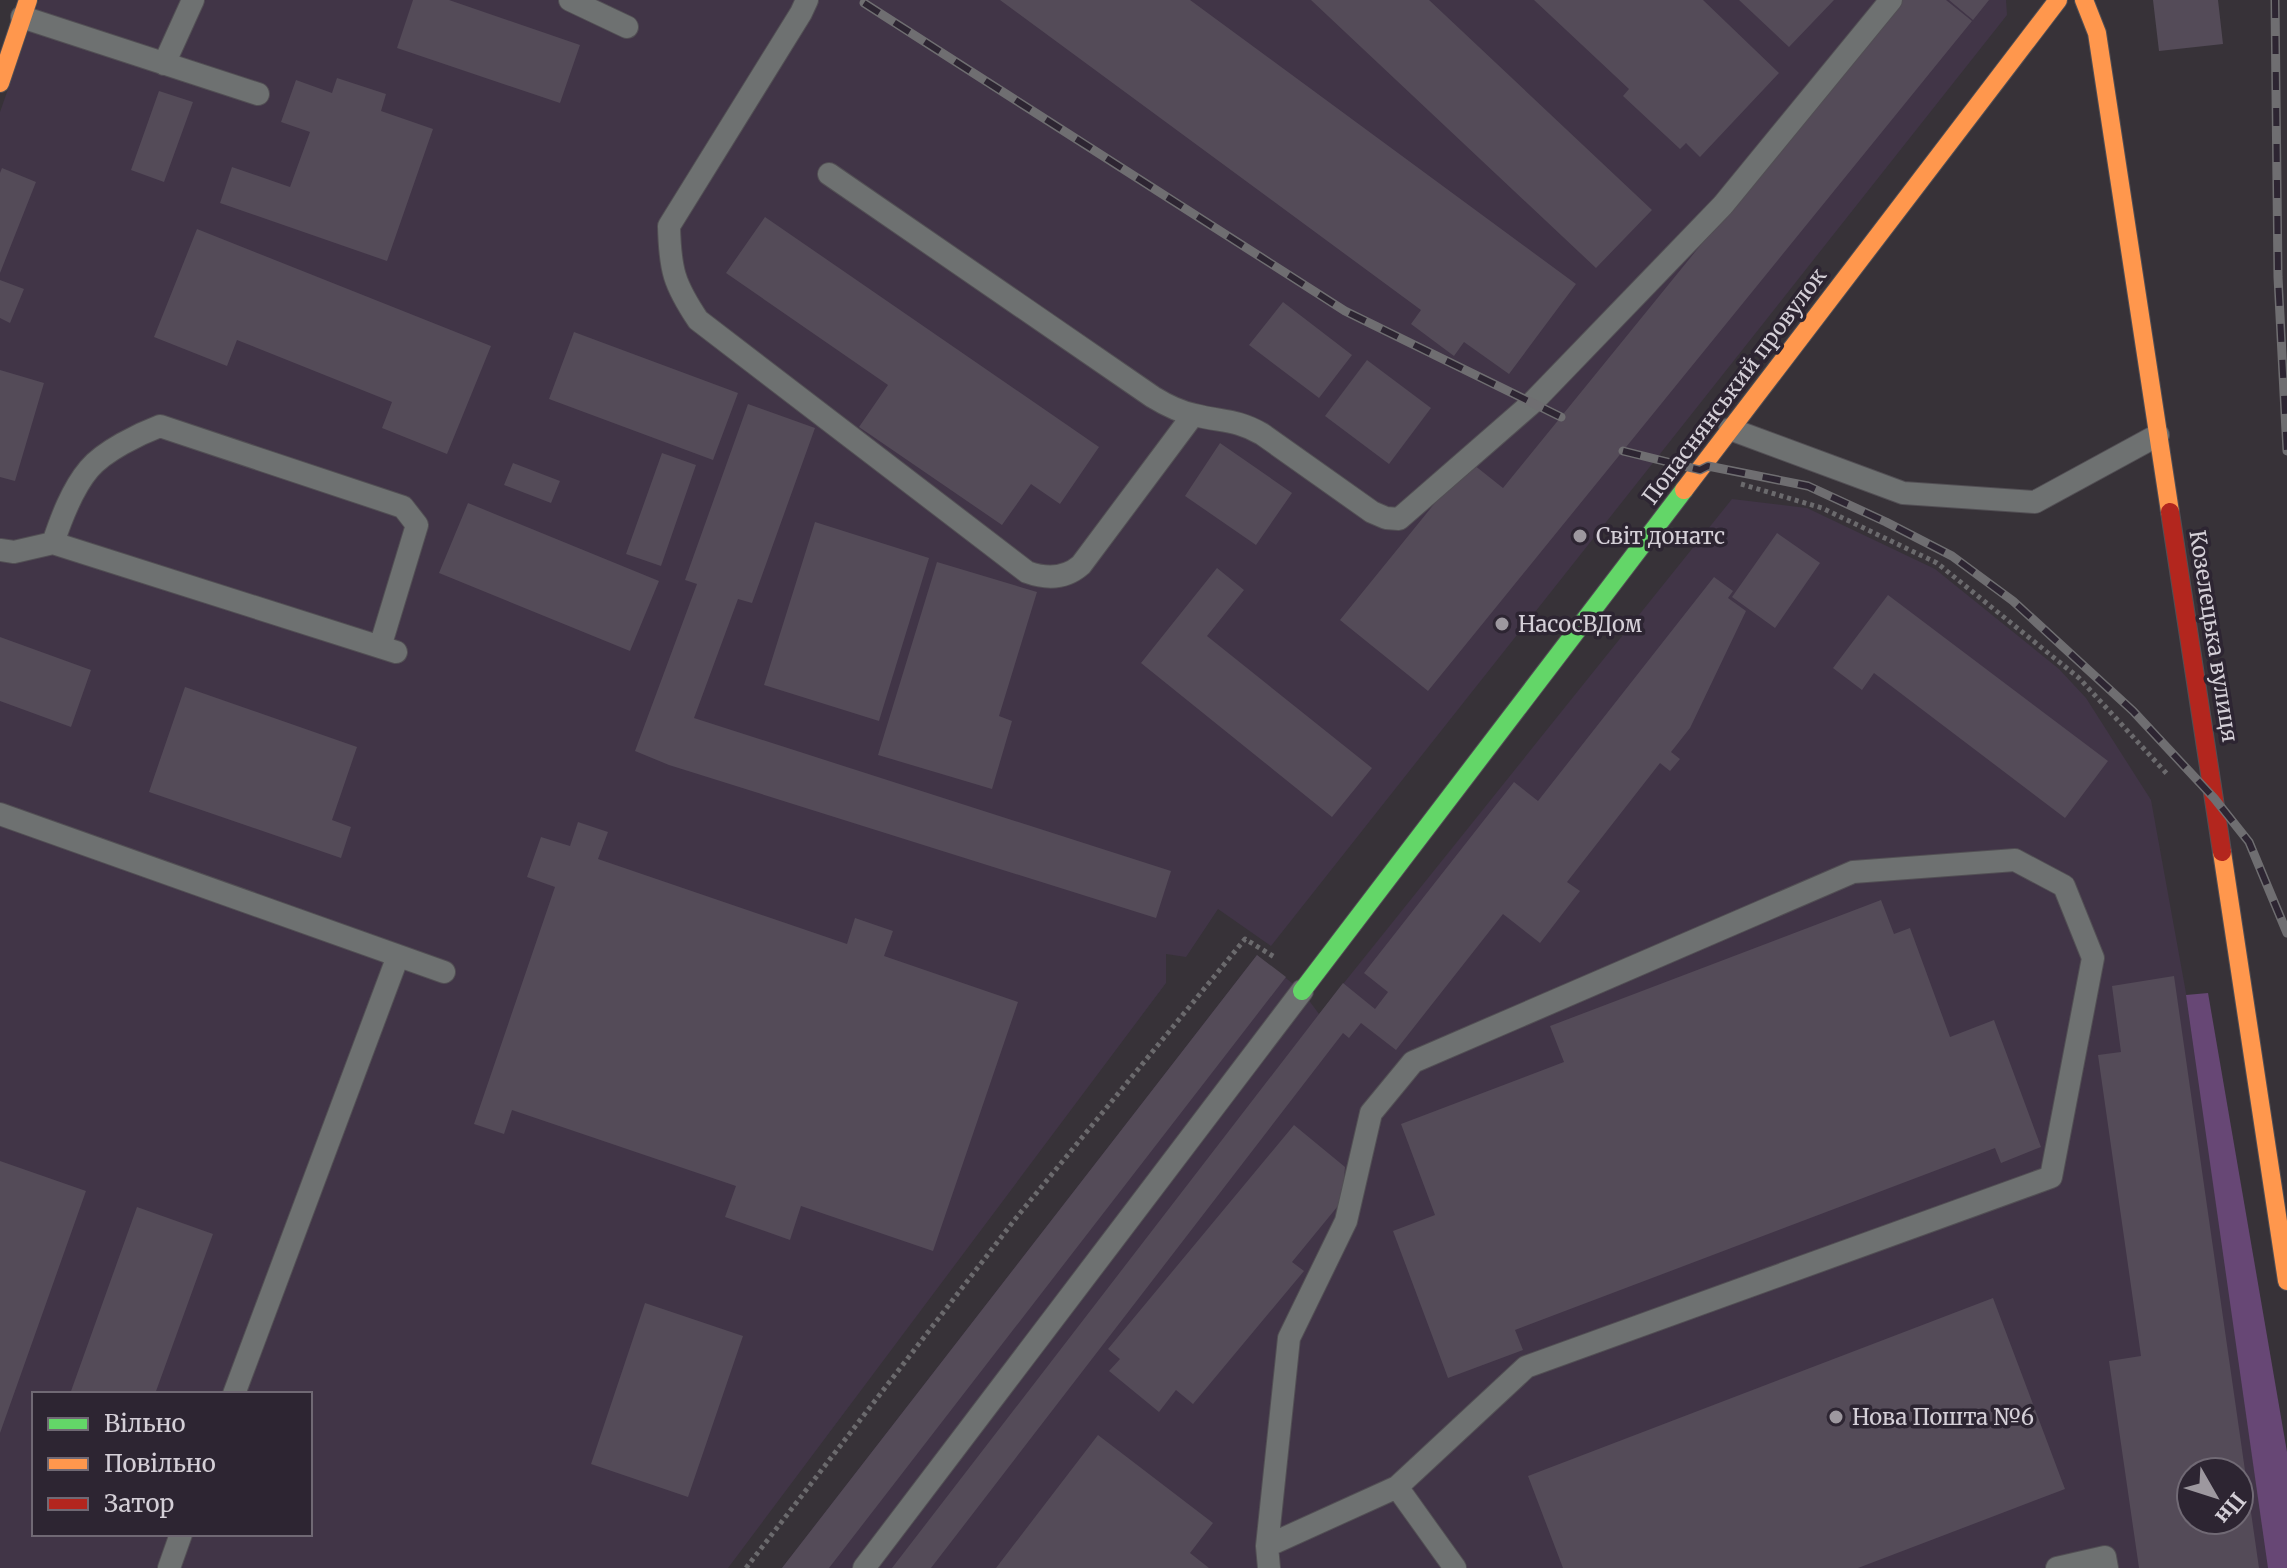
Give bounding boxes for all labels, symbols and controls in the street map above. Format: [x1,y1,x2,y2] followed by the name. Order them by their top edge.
[1636,262,1832,510] street label: Попаснянський провулок
[1596,522,1725,550] place label: Світ донатс
[1571,527,1589,545] marker: Світ донатс
[2183,528,2245,744] street label: Козелецька вулиця
[1518,610,1643,638] place label: НасосВДом
[1493,615,1511,633] marker: НасосВДом
[32,1392,312,1536] legend
[1852,1403,2034,1431] place label: Нова Пошта №6
[104,1408,186,1439] text: Вільно
[1827,1408,1845,1426] marker: Нова Пошта №6
[104,1448,216,1479] text: Повільно
[2175,1456,2255,1536] north arrow
[2209,1487,2252,1530] text: Пн
[104,1488,174,1519] text: Затор

